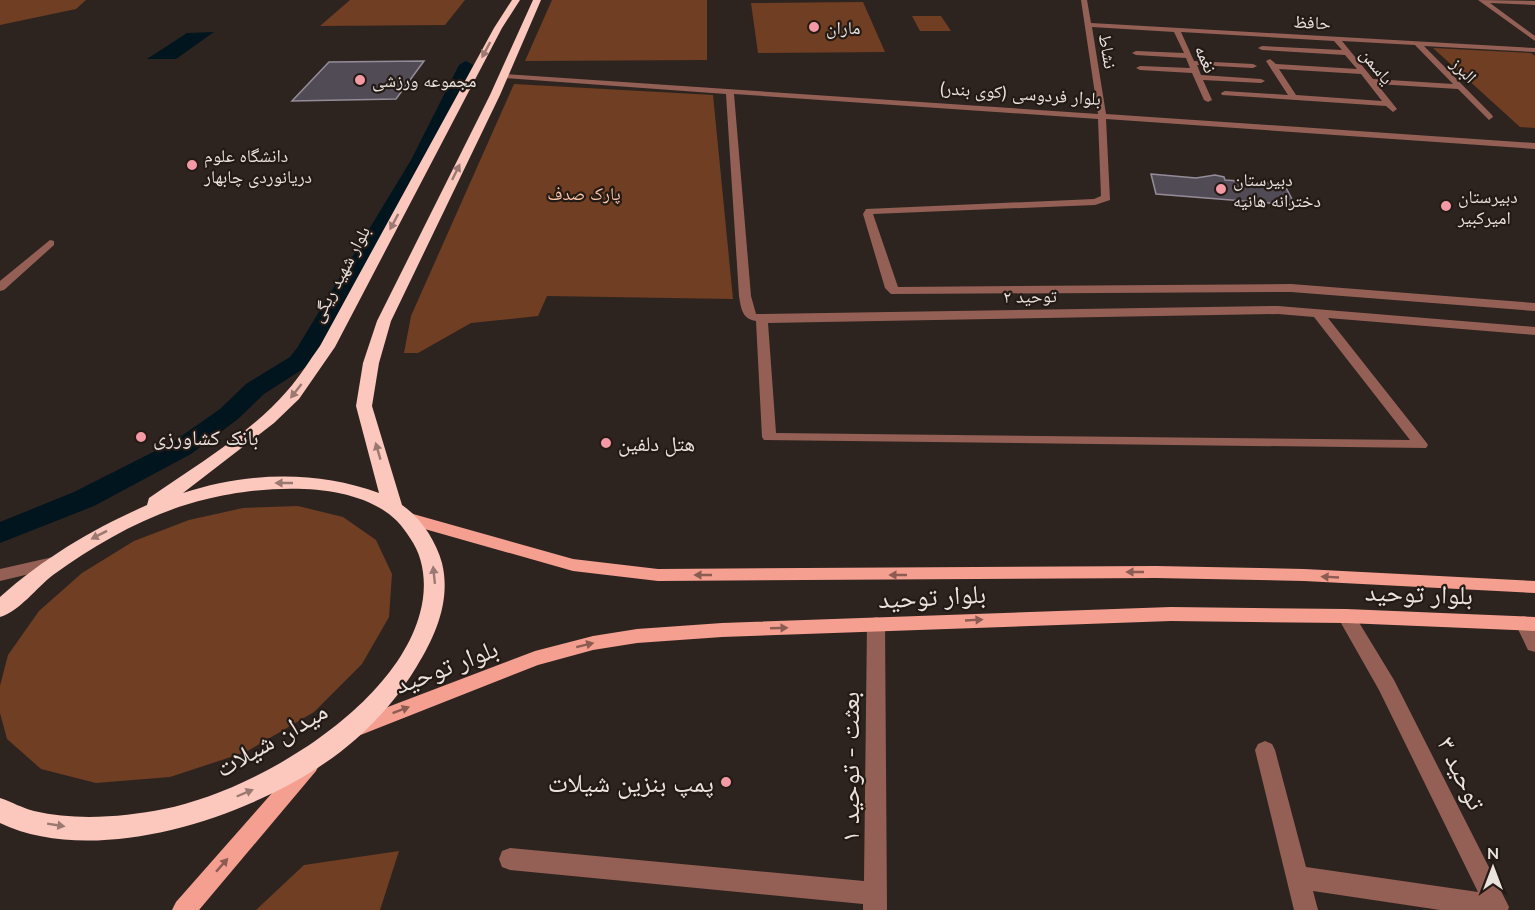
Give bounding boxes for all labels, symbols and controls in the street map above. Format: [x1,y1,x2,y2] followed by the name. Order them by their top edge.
[1293,10,1331,34] street label: حافظ
[826,16,861,39] place label: ماران
[807,20,821,34] marker: ماران
[1094,32,1122,70] street label: نشاط
[481,42,491,59] one-way arrow
[1190,42,1222,76] street label: نغمه
[1355,43,1399,89] street label: یاسمن
[1445,51,1482,88] street label: البرز
[372,69,477,92] place label: مجموعه ورزشی
[353,73,367,87] marker: مجموعه ورزشی
[938,76,1102,110] street label: بلوار فردوسی (کوی بندر)
[203,144,312,188] place label: دانشگاه علوم دریانوردی چابهار
[185,158,199,172] marker: دانشگاه علوم دریانوردی چابهار
[451,163,460,180] one-way arrow
[1233,168,1321,212] place label: دبیرستان دخترانه هانیه
[547,182,621,205] park label: پارک صدف
[1214,182,1228,196] marker: دبیرستان دخترانه هانیه
[1457,185,1518,229] place label: دبیرستان امیرکبیر
[1439,199,1453,213] marker: دبیرستان امیرکبیر
[389,214,399,231] one-way arrow
[305,222,375,326] street label: بلوار شهید ریگی
[1003,284,1057,308] street label: توحید ۲
[290,382,302,398] one-way arrow
[153,424,259,450] place label: بانک کشاورزی
[134,430,148,444] marker: بانک کشاورزی
[618,430,695,457] place label: هتل دلفین
[599,436,613,450] marker: هتل دلفین
[372,442,382,460] one-way arrow
[275,478,294,488] one-way arrow
[90,530,107,540] one-way arrow
[429,566,439,585] one-way arrow
[1125,567,1144,577] one-way arrow
[693,570,712,580] one-way arrow
[888,570,907,580] one-way arrow
[1320,572,1339,581] one-way arrow
[1364,575,1474,611] street label: بلوار توحید
[877,577,987,615] street label: بلوار توحید
[964,615,983,624] one-way arrow
[769,623,788,632] one-way arrow
[390,631,502,701] street label: بلوار توحید
[576,640,594,650] one-way arrow
[833,692,866,843] street label: بعثت - توحید ۱
[209,694,333,784] street label: میدان شیلات
[393,705,411,715] one-way arrow
[1430,731,1494,816] street label: توحید ۳
[548,766,714,799] place label: پمپ بنزین شیلات
[719,775,733,789] marker: پمپ بنزین شیلات
[236,788,254,797] one-way arrow
[46,821,65,830] one-way arrow
[1463,838,1523,898] north arrow
[1487,843,1499,863] text: N
[215,858,228,873] one-way arrow

